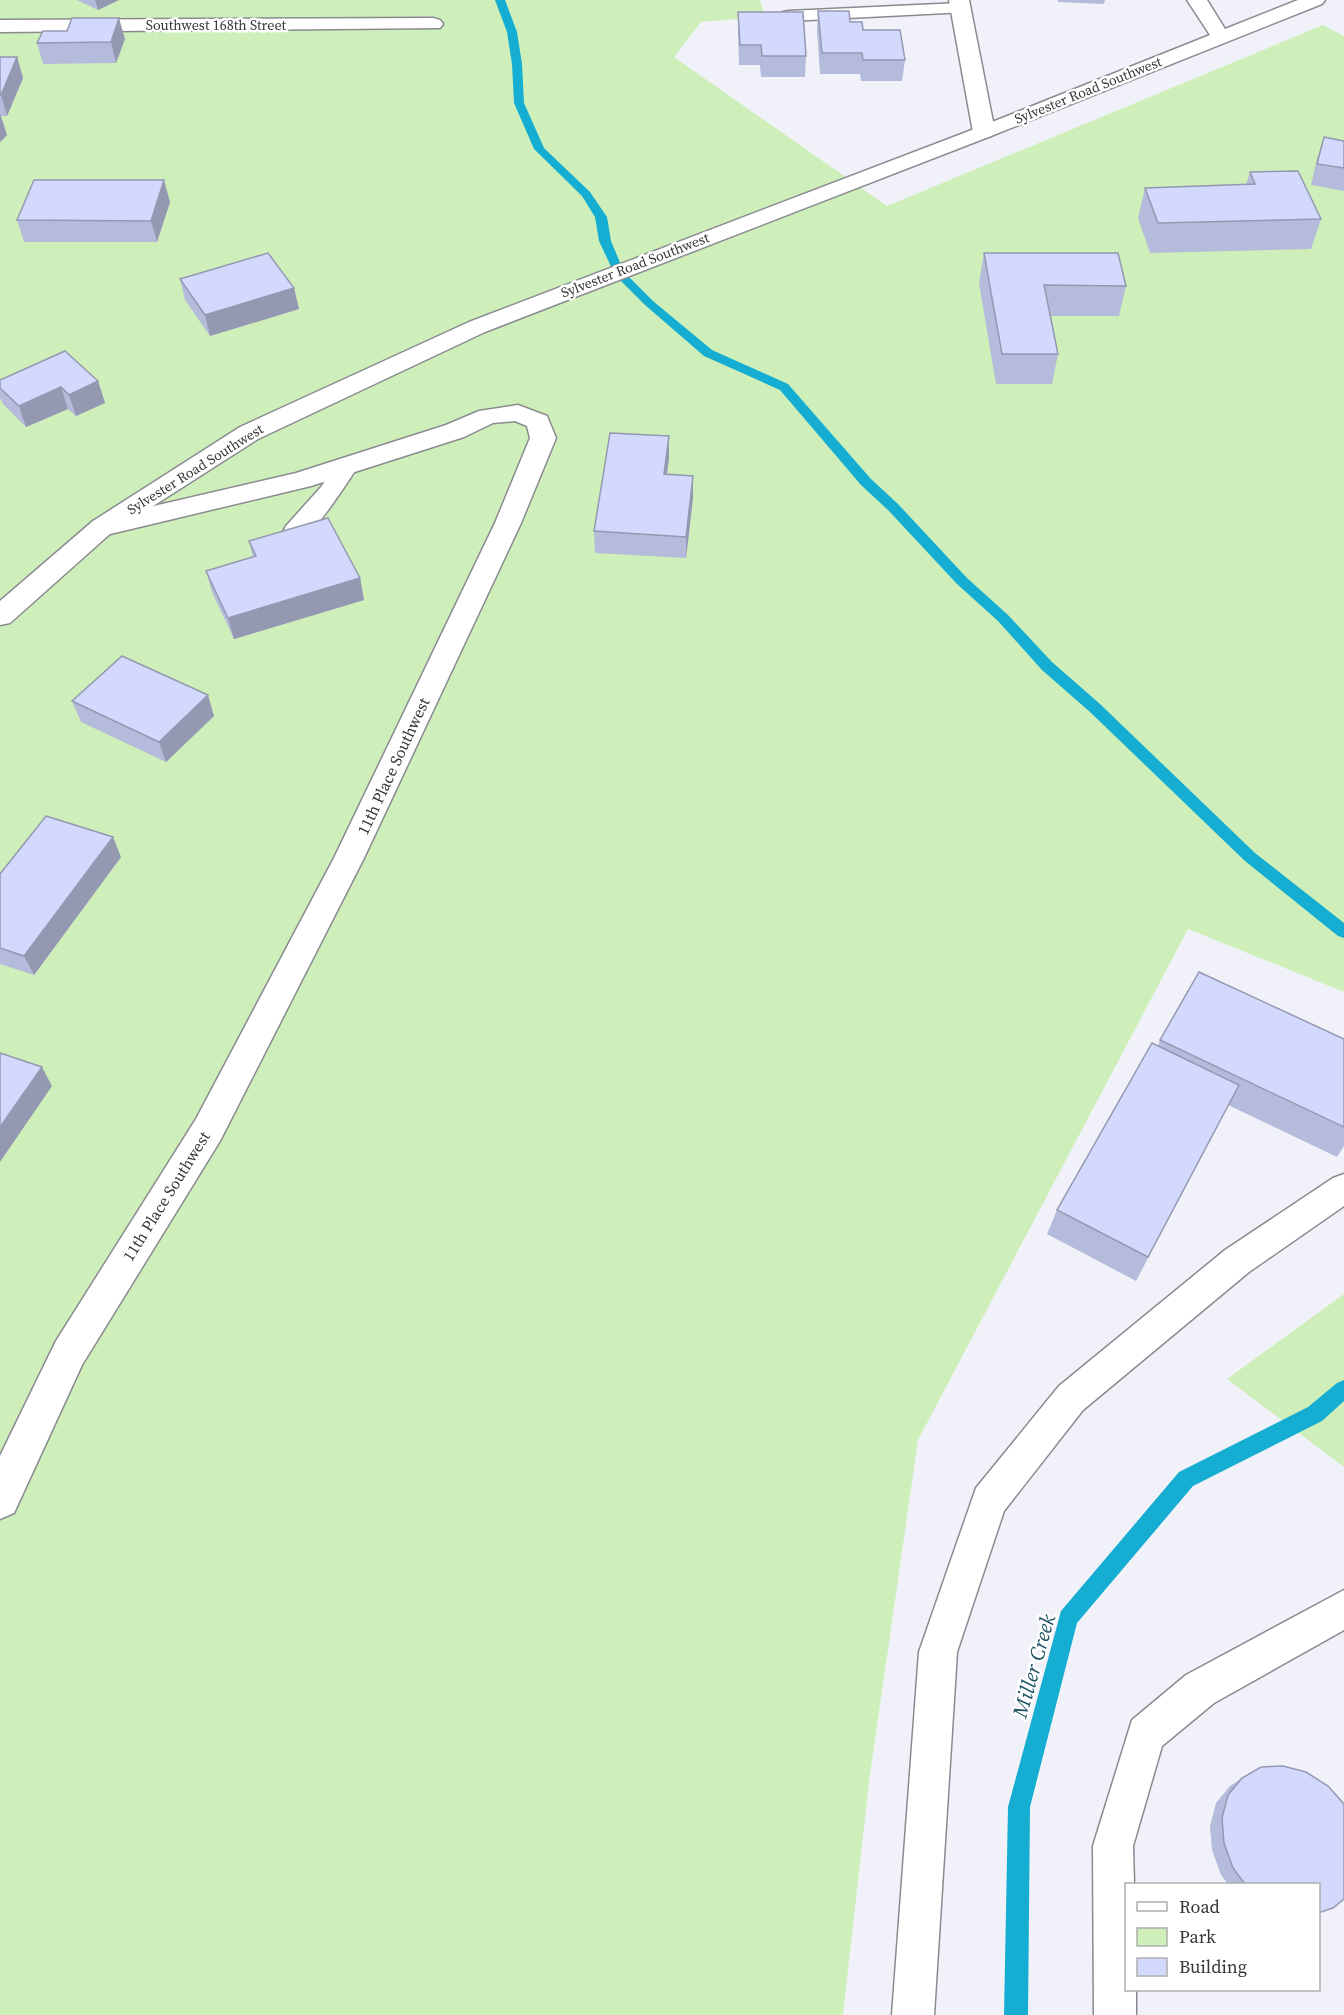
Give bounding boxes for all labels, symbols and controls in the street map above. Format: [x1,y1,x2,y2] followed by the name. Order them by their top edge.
[146,15,287,35] street label: Southwest 168th Street
[1011,51,1165,129] street label: Sylvester Road Southwest
[558,227,712,303] street label: Sylvester Road Southwest
[123,419,267,519] street label: Sylvester Road Southwest
[352,693,435,838] street label: 11th Place Southwest
[117,1126,215,1265] street label: 11th Place Southwest
[1005,1611,1062,1722] water label: Miller Creek
[1125,1883,1320,1991] legend
[1179,1894,1220,1919] text: Road
[1179,1924,1216,1949] text: Park
[1179,1954,1247,1979] text: Building

